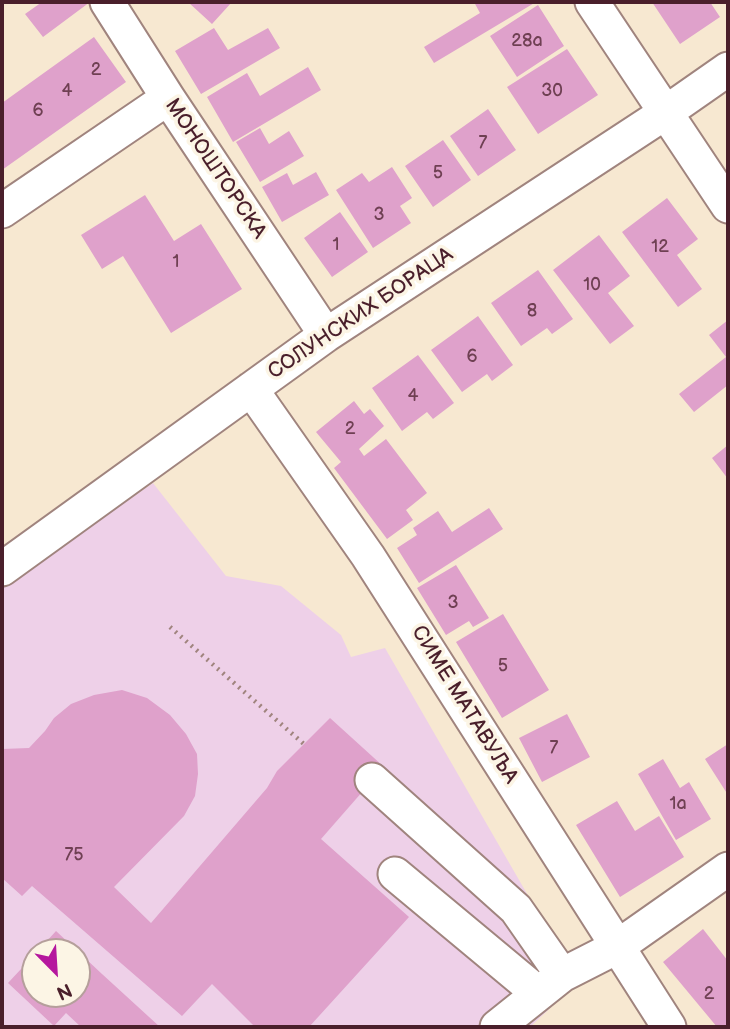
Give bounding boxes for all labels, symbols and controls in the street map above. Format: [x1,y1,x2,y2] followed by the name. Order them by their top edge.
[511,30,543,52] house number: 28a
[91,59,101,81] house number: 2
[62,80,72,102] house number: 4
[541,80,563,102] house number: 30
[159,94,271,244] street label: МОНОШТОРСКА
[33,100,43,122] house number: 6
[479,132,487,154] house number: 7
[433,162,443,184] house number: 5
[373,204,385,226] house number: 3
[333,234,339,256] house number: 1
[651,236,669,258] house number: 12
[264,243,458,385] street label: СОЛУНСКИХ БОРАЦА
[173,251,179,273] house number: 1
[583,274,601,296] house number: 10
[527,300,537,322] house number: 8
[467,346,477,368] house number: 6
[408,385,418,407] house number: 4
[345,418,355,440] house number: 2
[447,592,459,614] house number: 3
[405,621,523,789] street label: СИМЕ МАТАВУЉА
[498,655,508,677] house number: 5
[550,737,558,759] house number: 7
[669,793,687,815] house number: 1a
[64,844,84,866] house number: 75
[21,938,91,1008] north arrow
[53,977,75,1004] text: N
[704,983,714,1005] house number: 2

